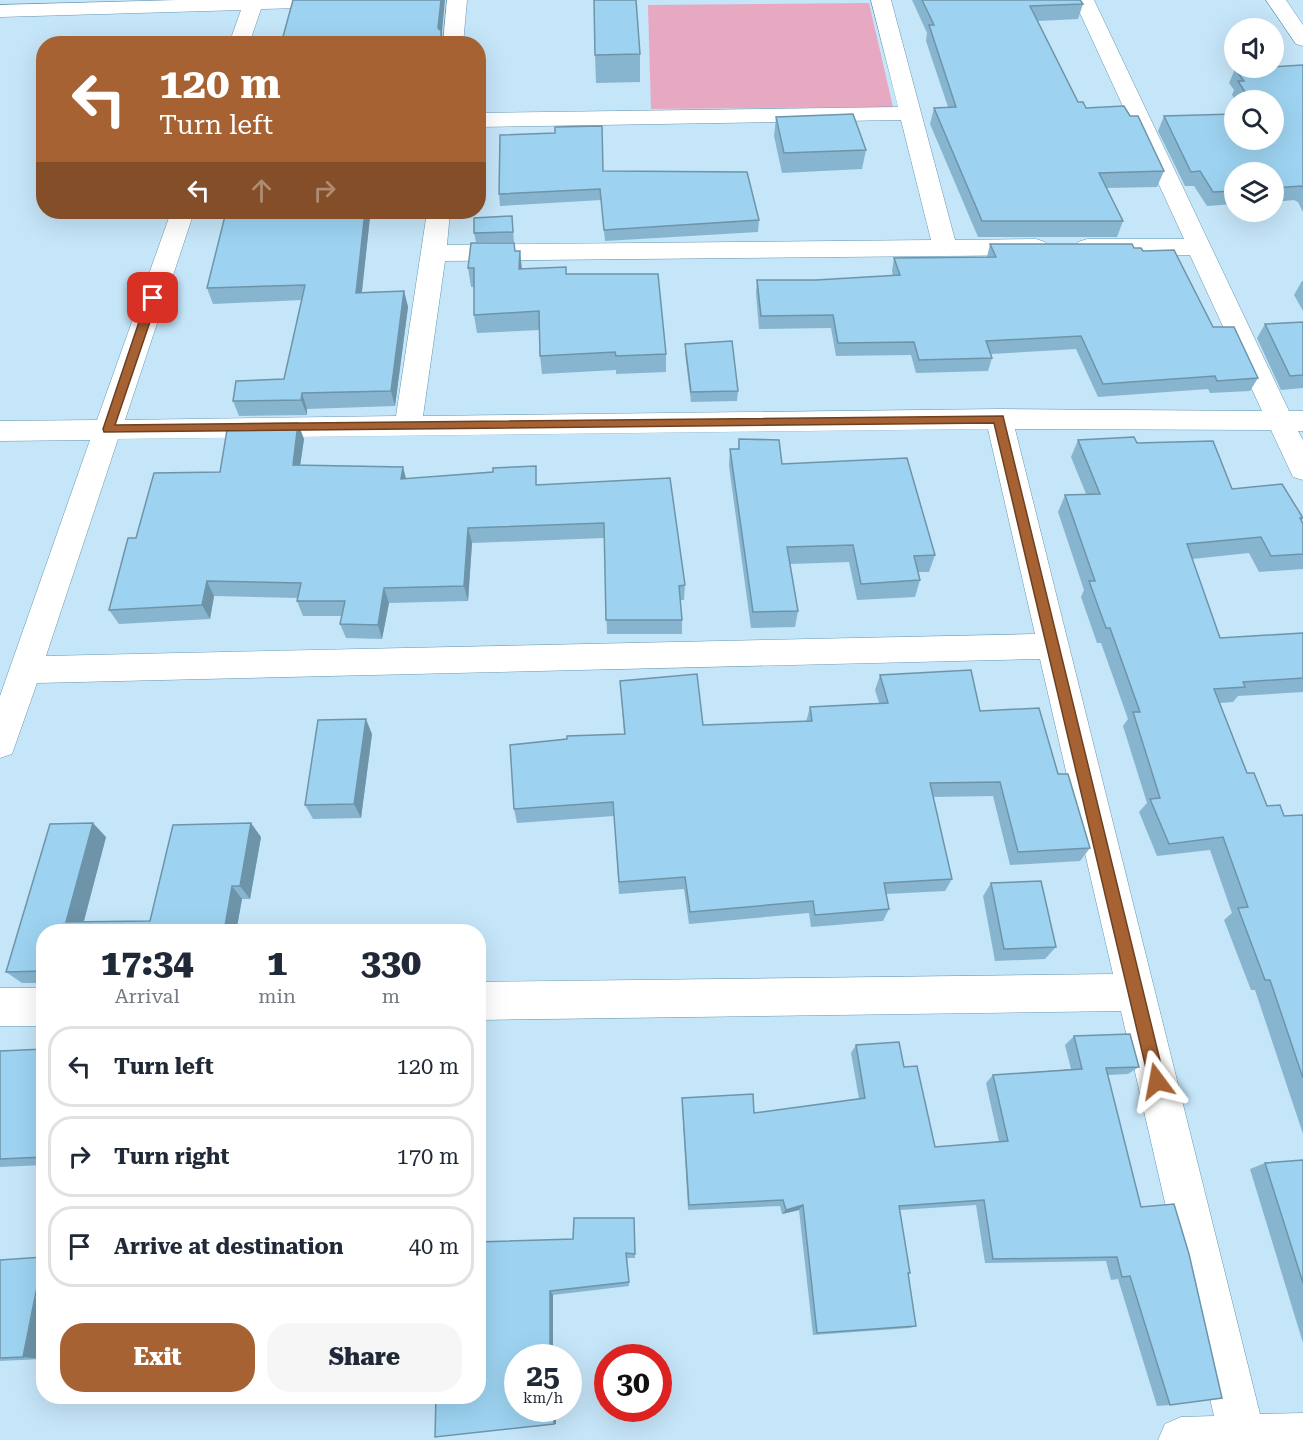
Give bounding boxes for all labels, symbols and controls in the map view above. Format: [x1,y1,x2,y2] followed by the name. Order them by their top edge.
[1224,18,1284,222] map controls
[1224,18,1284,78] button: sound
[159,59,281,108] text: 120 m
[60,60,138,138] icon: left
[1224,90,1284,150] button: search
[159,109,273,141] text: Turn left
[1224,162,1284,222] button: layers
[182,174,215,207] icon: left
[245,174,278,207] icon: ahead
[308,174,341,207] icon: right
[127,272,178,323] pin
[136,281,169,314] icon: arrive
[101,942,193,984] text: 17:34
[267,942,287,984] text: 1
[361,942,421,984] text: 330
[115,984,180,1008] text: Arrival
[258,984,296,1008] text: min
[382,984,400,1008] text: m
[1125,1049,1189,1113] position arrow
[63,1050,96,1083] icon: left
[114,1054,214,1079] text: Turn left
[396,1054,459,1079] text: 120 m
[63,1140,96,1173] icon: right
[114,1144,229,1169] text: Turn right
[396,1144,459,1169] text: 170 m
[63,1230,96,1263] icon: arrive
[114,1234,343,1259] text: Arrive at destination
[409,1234,459,1259] text: 40 m
[60,1323,255,1392] button: Exit
[267,1323,462,1392] button: Share
[594,1344,672,1422] speed limit sign: 30
[526,1358,560,1393] text: 25
[523,1389,563,1407] text: km/h

